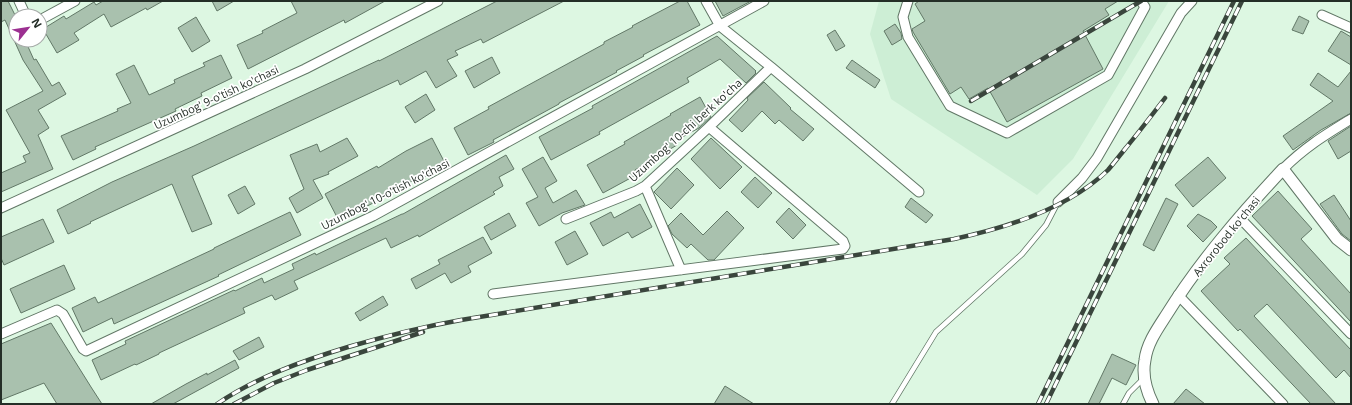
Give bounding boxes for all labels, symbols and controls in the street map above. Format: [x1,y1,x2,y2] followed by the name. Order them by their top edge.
[8,8,48,48] north arrow
[28,15,46,30] text: N
[151,61,281,133] street label: Uzumbog' 9-o'tish ko'chasi
[625,75,745,185] street label: Uzumbog' 10-chi berk ko'cha
[318,155,452,233] street label: Uzumbog' 10-o'tish ko'chasi
[1189,193,1263,279] street label: Axrorobod ko'chasi

